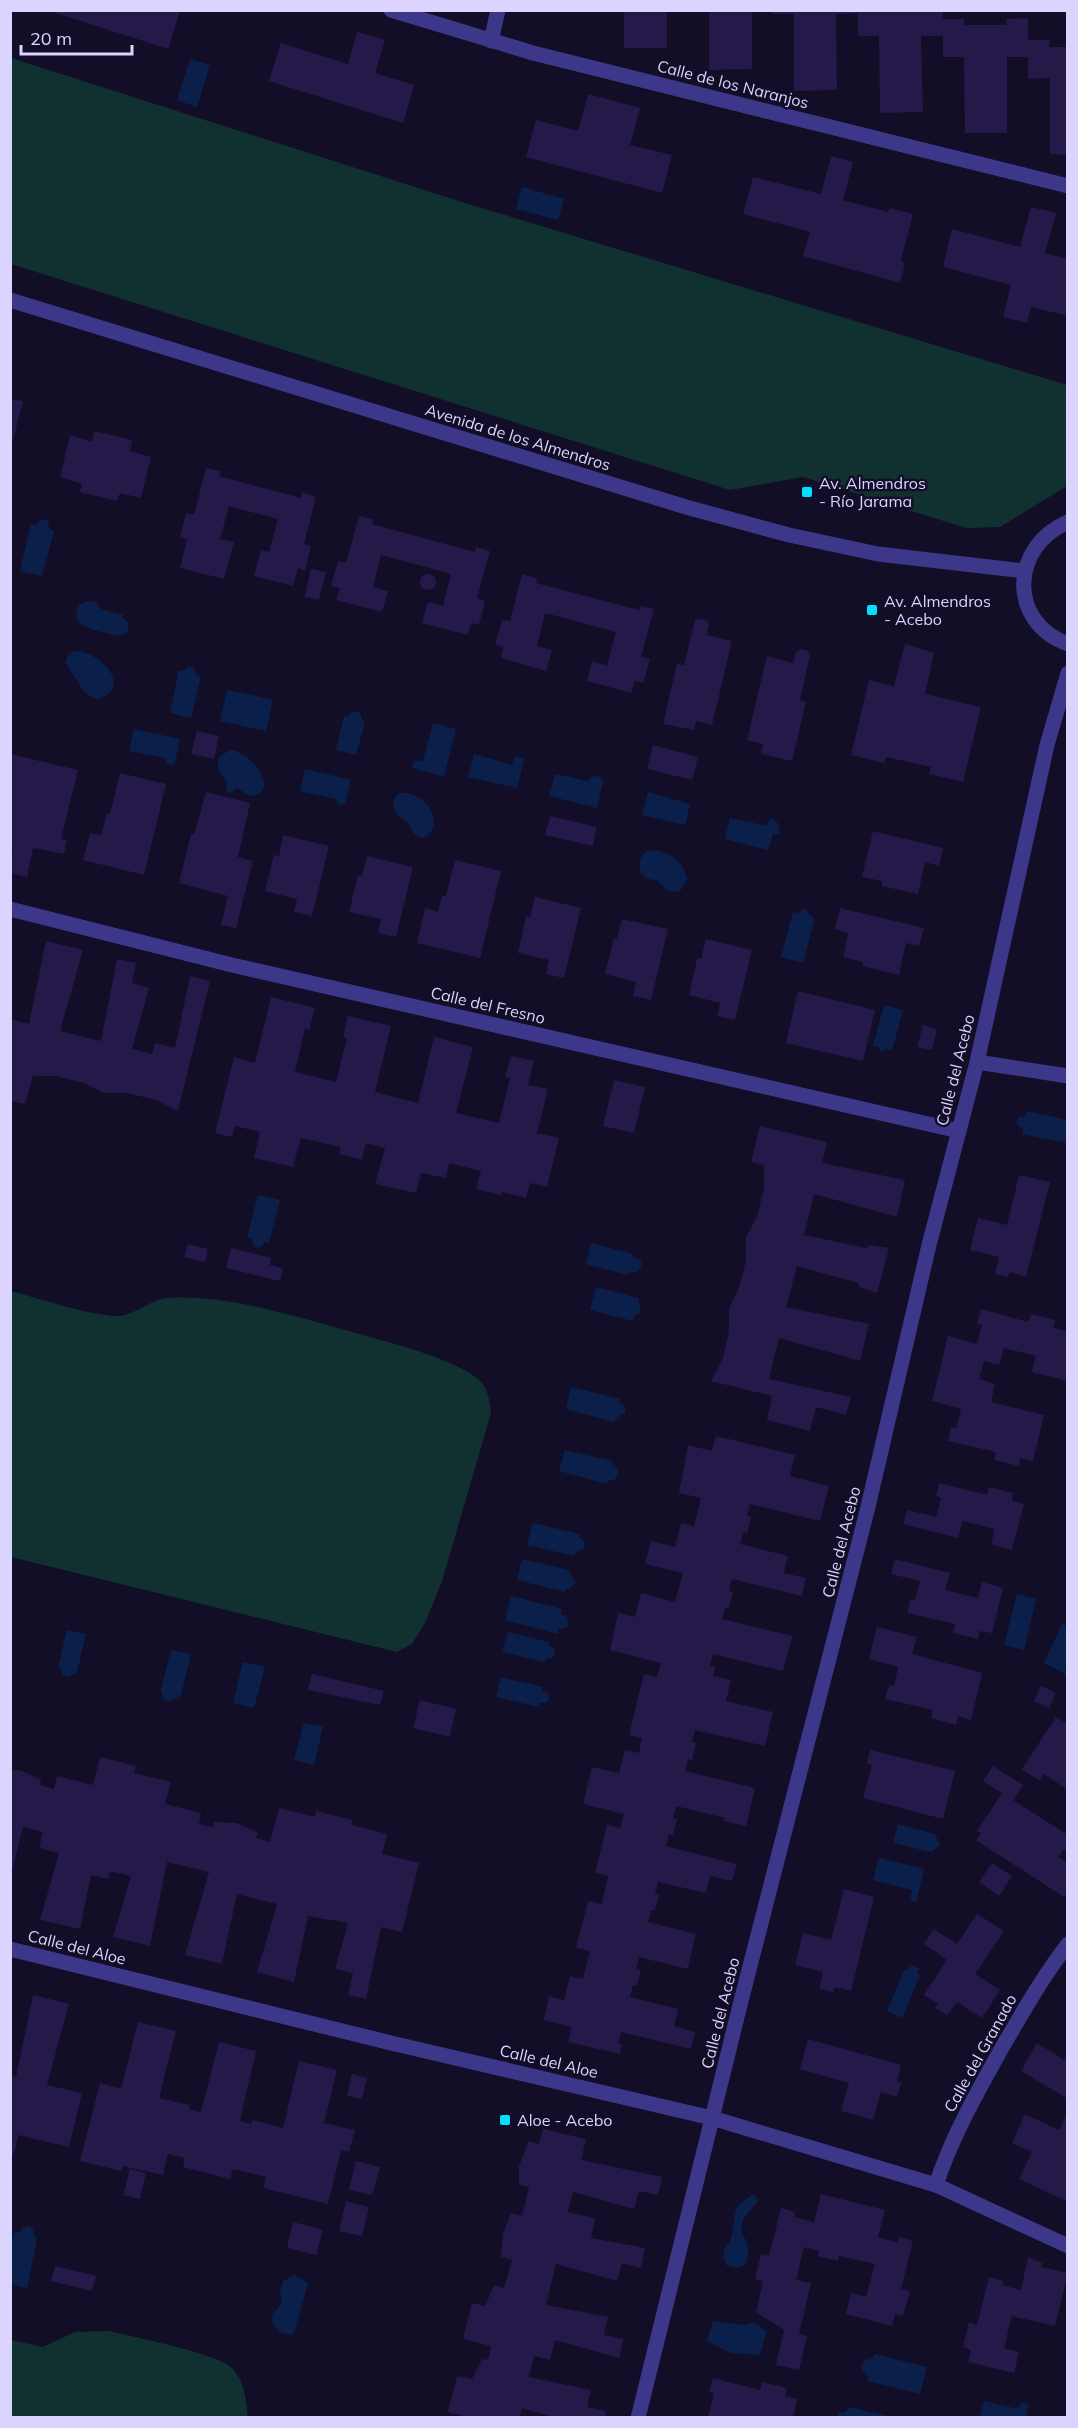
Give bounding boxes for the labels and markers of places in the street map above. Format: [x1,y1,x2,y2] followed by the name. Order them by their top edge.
[819,473,926,511] place label: Av. Almendros - Río Jarama
[800,485,814,499] marker: Av. Almendros - Río Jarama
[884,591,991,629] place label: Av. Almendros - Acebo
[865,603,879,617] marker: Av. Almendros - Acebo
[517,2110,613,2130] place label: Aloe - Acebo
[498,2113,512,2127] marker: Aloe - Acebo

